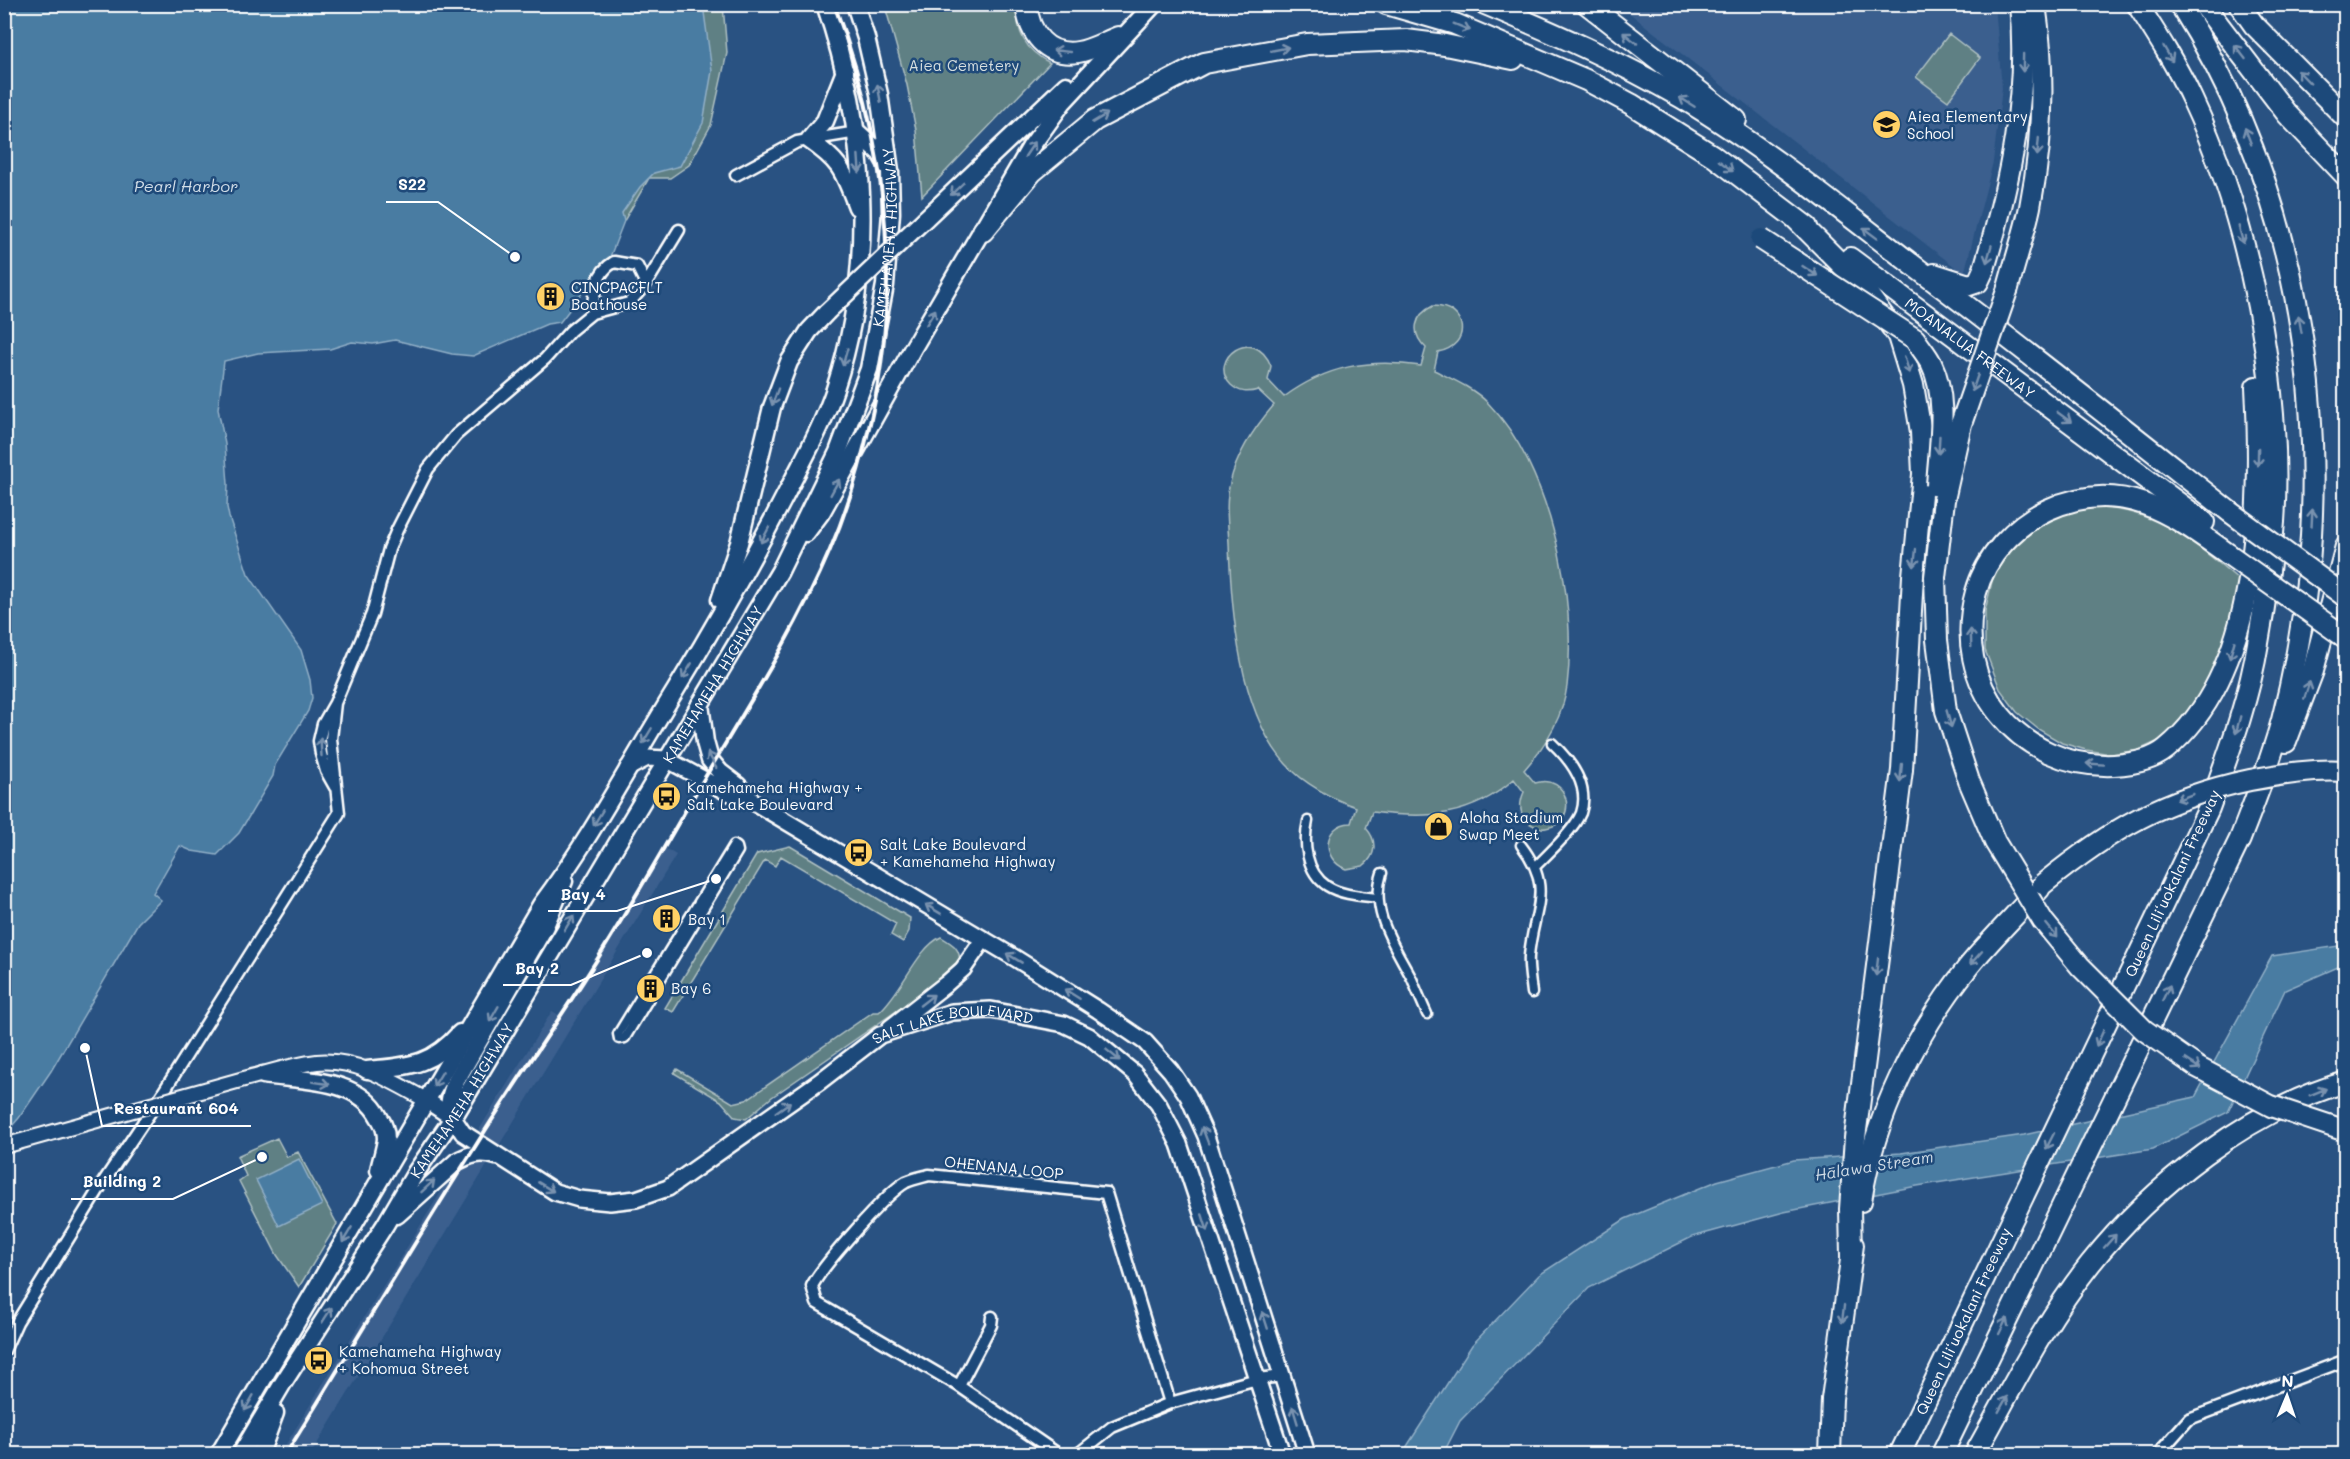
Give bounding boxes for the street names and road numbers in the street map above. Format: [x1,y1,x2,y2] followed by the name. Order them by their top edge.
[867,146,901,328] street label: KAMEHAMEHA HIGHWAY
[1901,293,2039,403] street label: MOANALUA FREEWAY
[658,602,767,766] street label: KAMEHAMEHA HIGHWAY
[2120,786,2224,980] street label: Queen Liliʻuokalani Freeway
[867,1000,1035,1048] street label: SALT LAKE BOULEVARD
[405,1019,518,1181] street label: KAMEHAMEHA HIGHWAY
[943,1151,1065,1183] street label: OHENANA LOOP
[1911,1224,2015,1418] street label: Queen Liliʻuokalani Freeway

